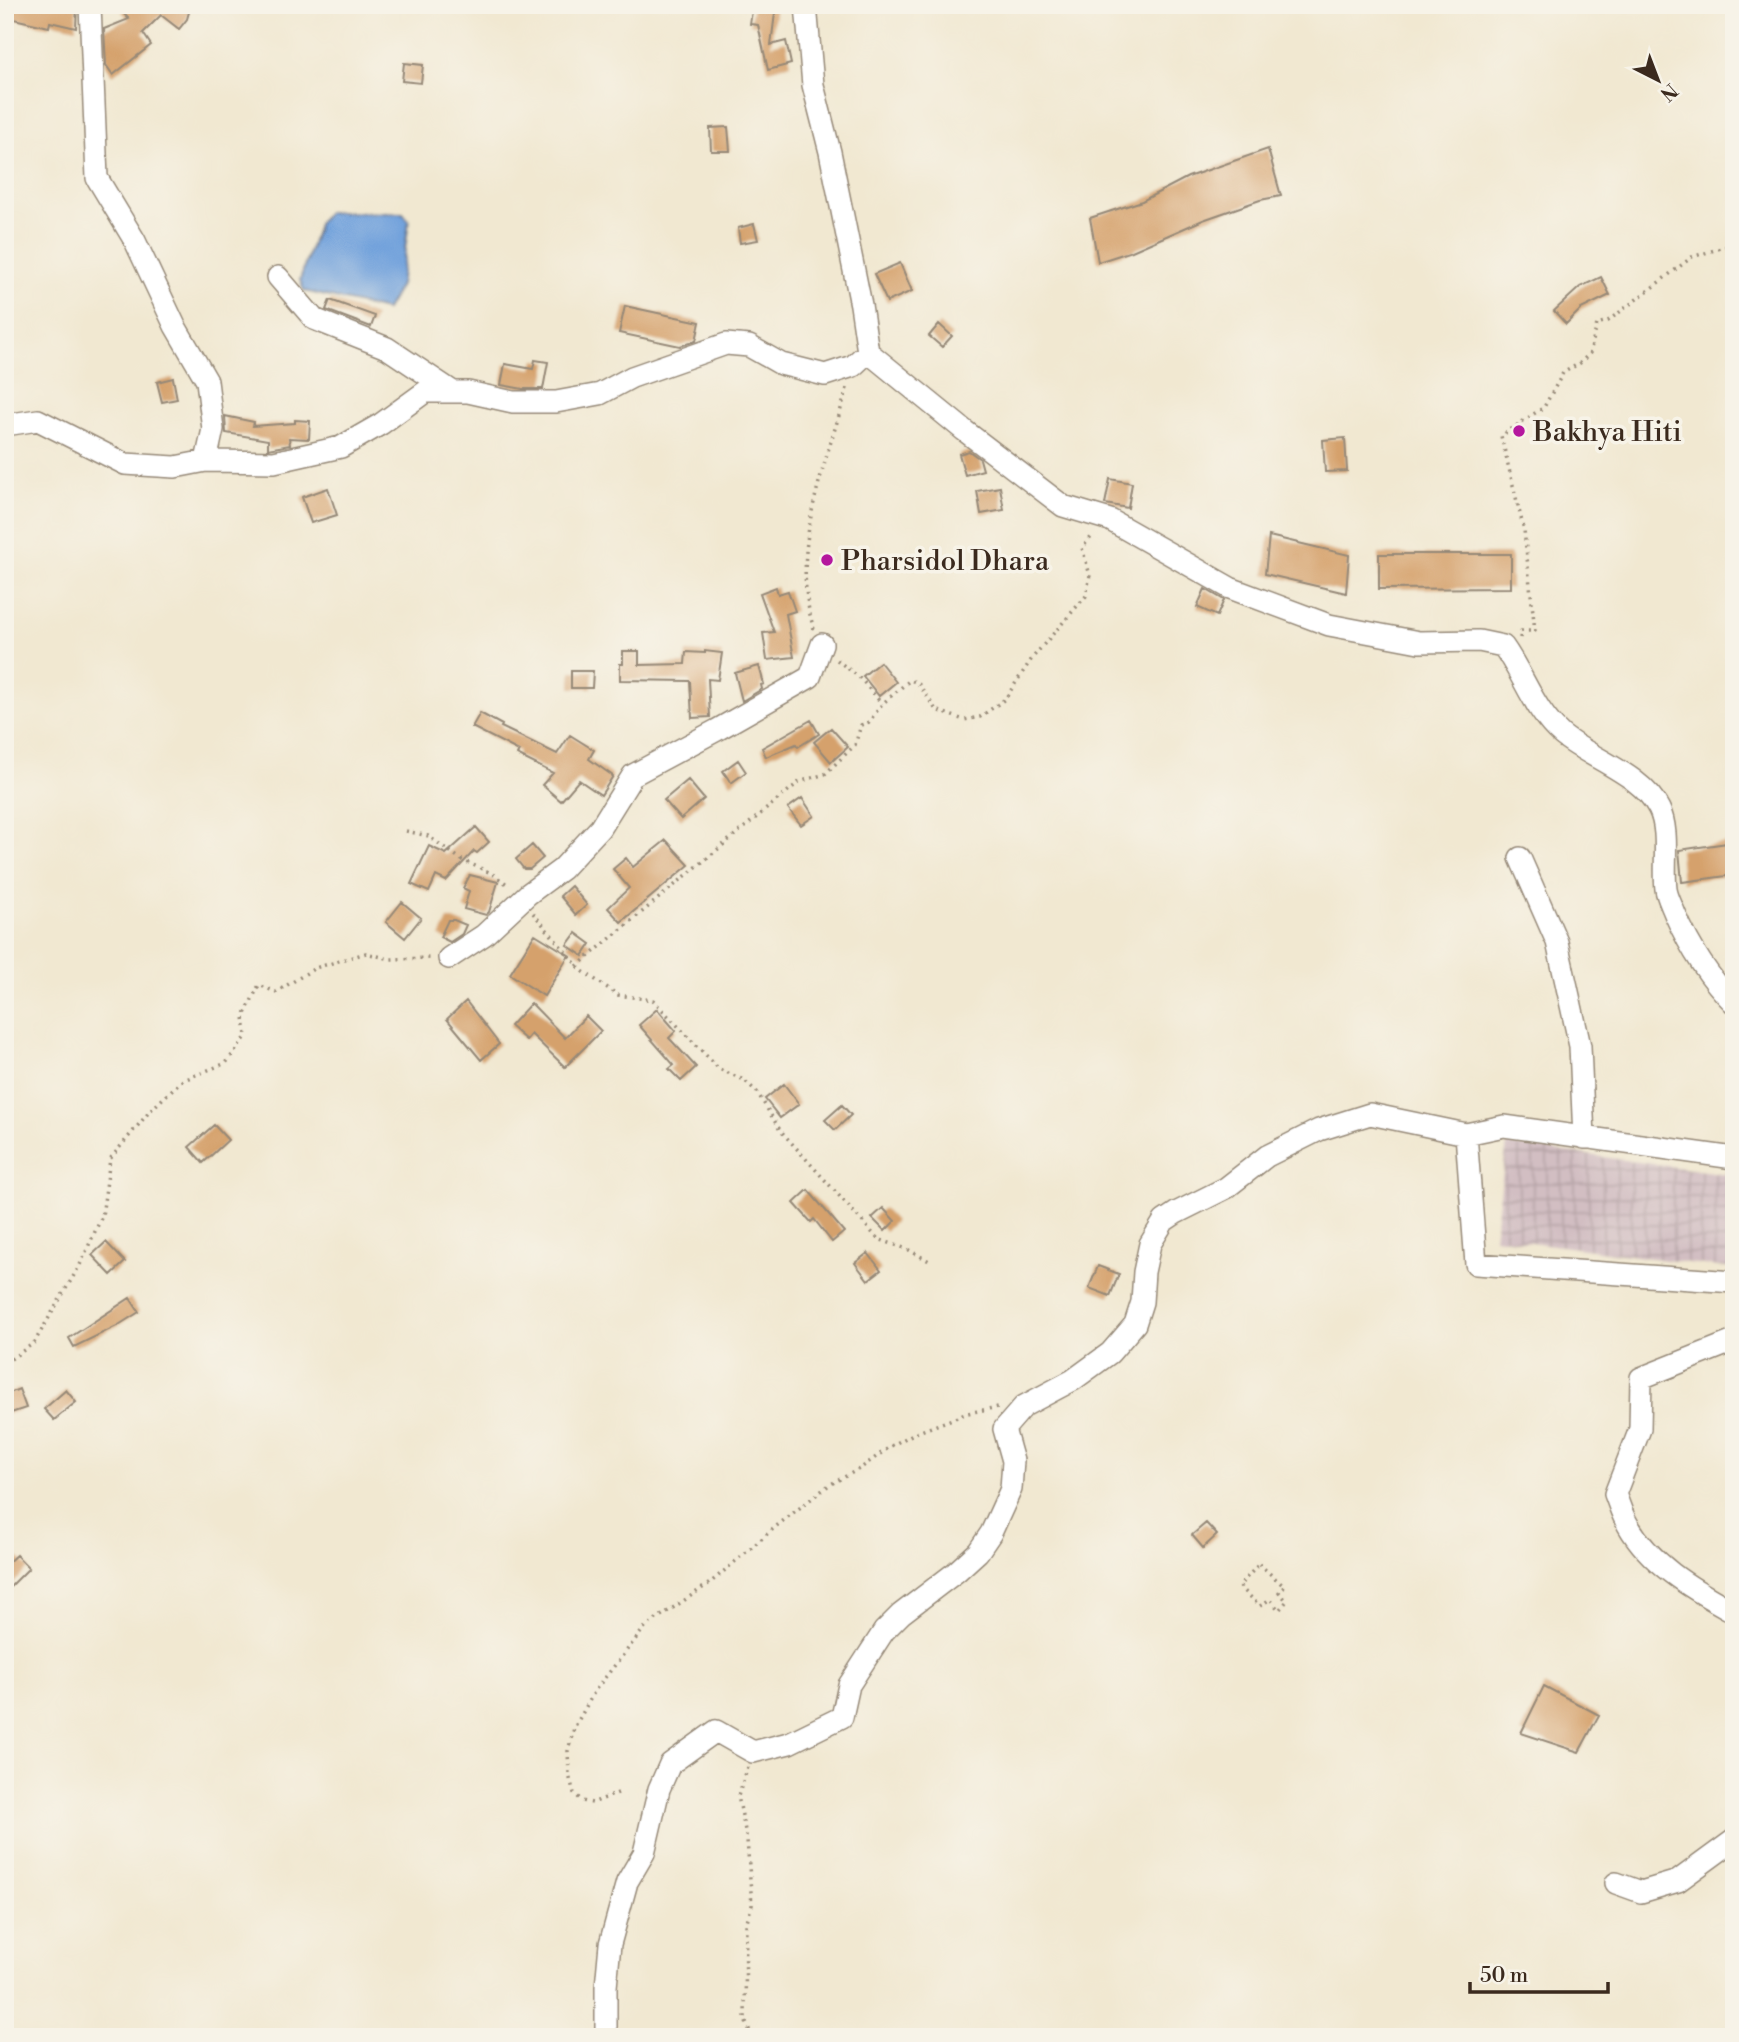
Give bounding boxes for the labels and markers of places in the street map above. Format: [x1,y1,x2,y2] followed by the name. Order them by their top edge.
[1532,415,1682,450] place label: Bakhya Hiti
[1511,423,1527,439] marker: Bakhya Hiti
[841,544,1050,579] place label: Pharsidol Dhara
[819,552,835,568] marker: Pharsidol Dhara

